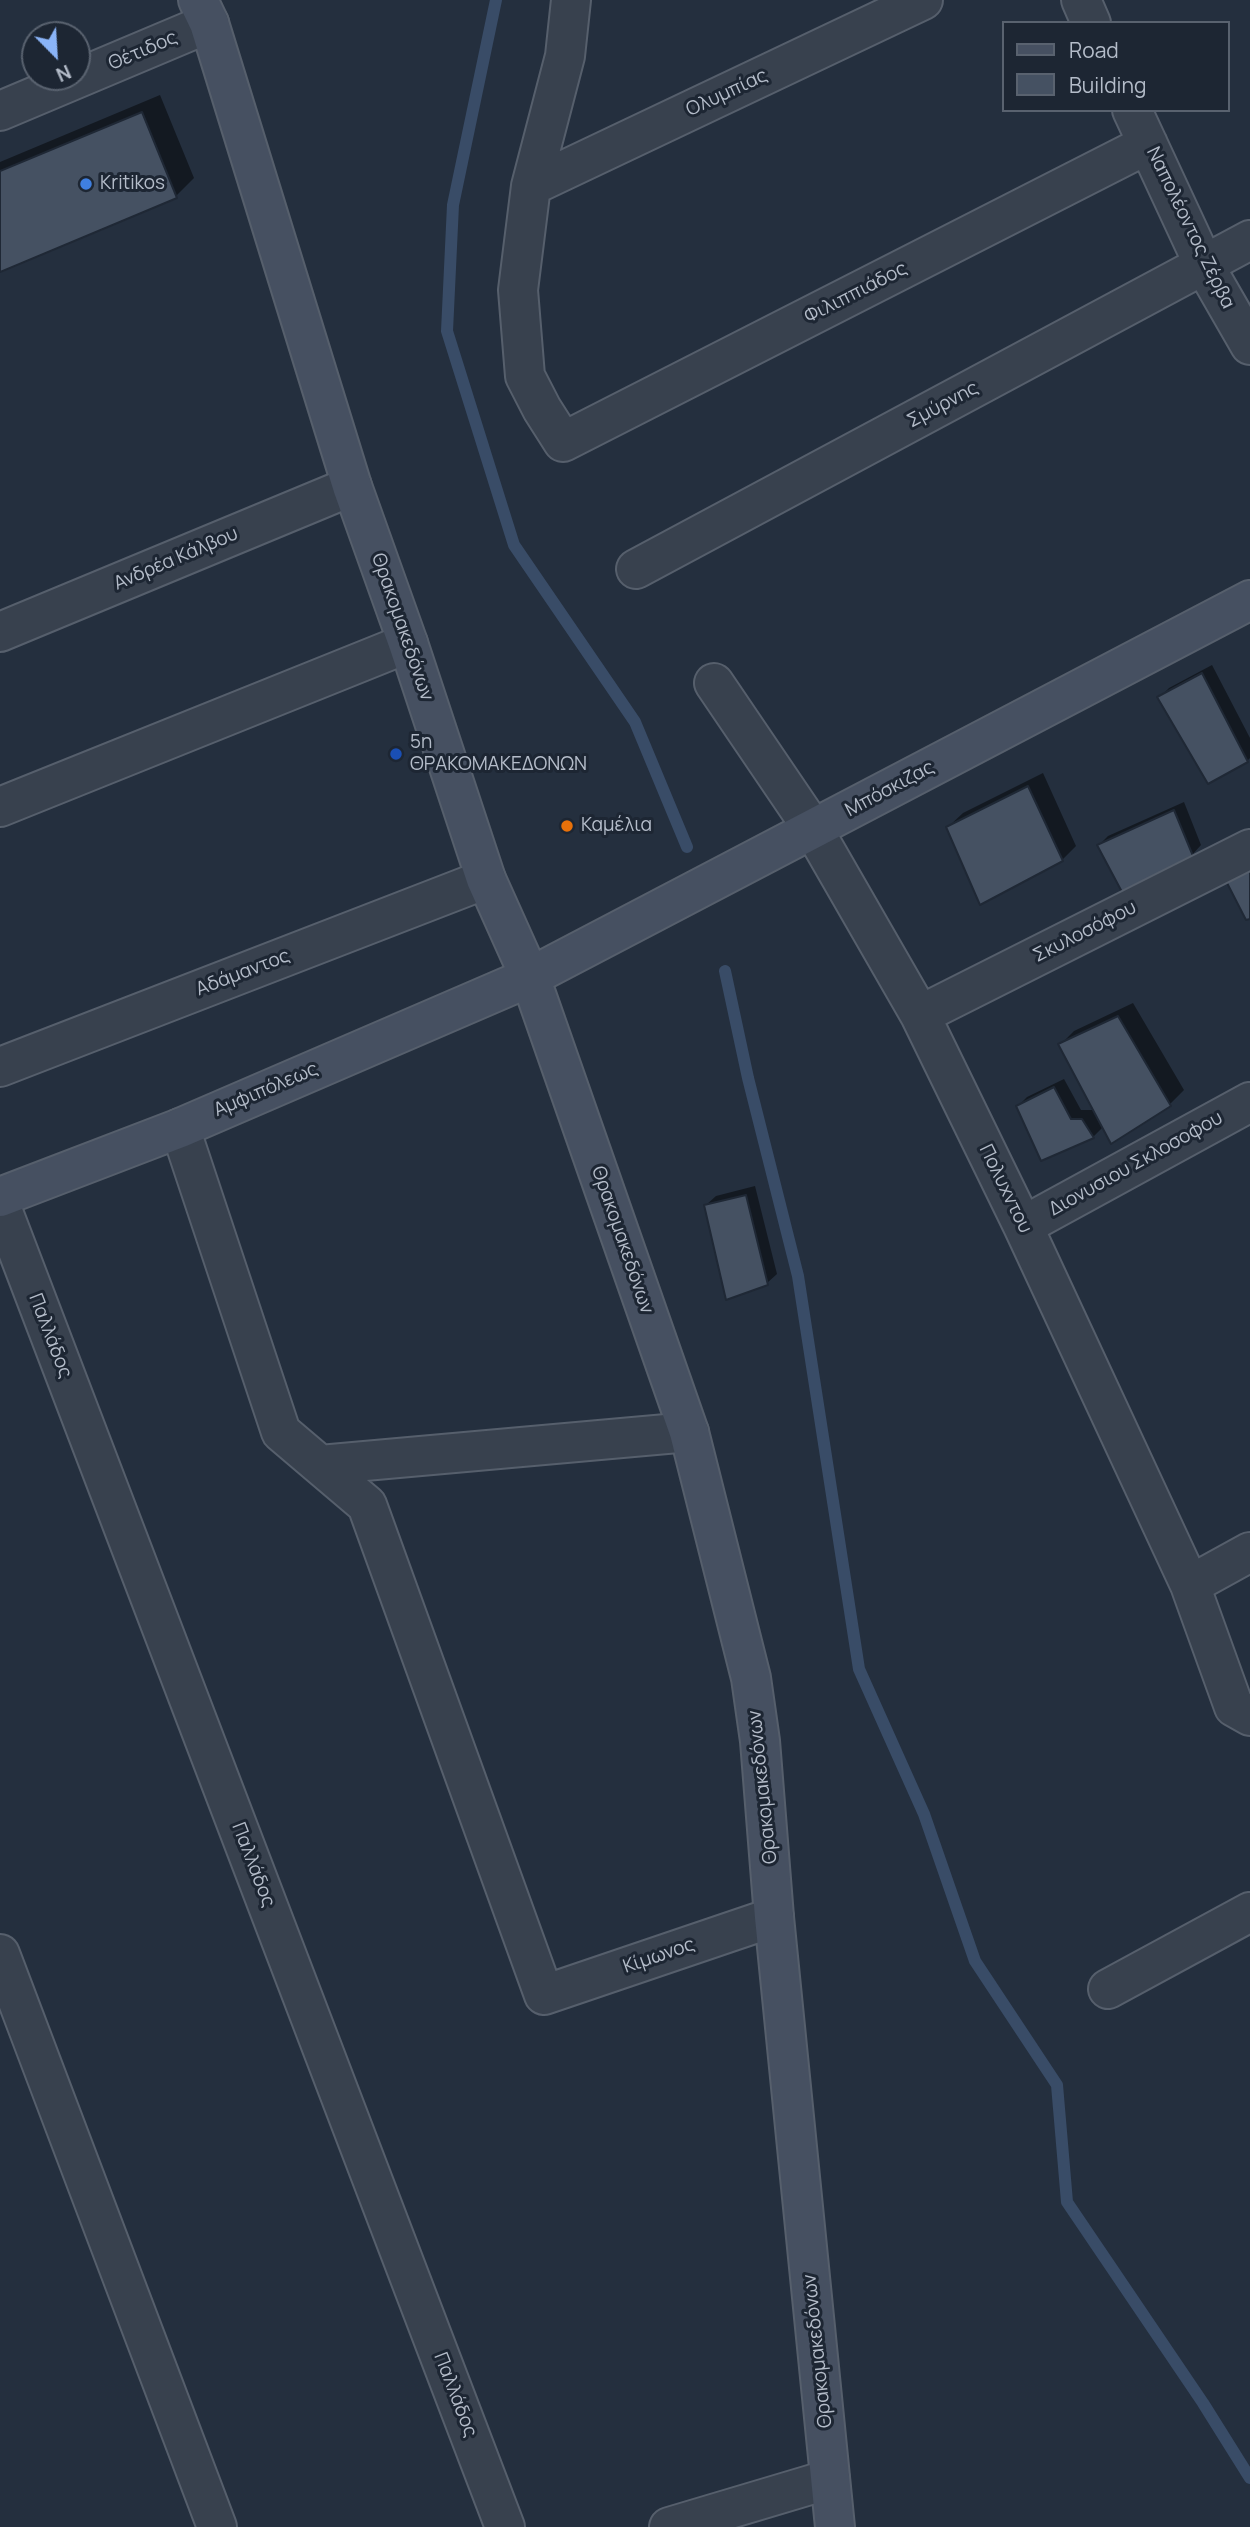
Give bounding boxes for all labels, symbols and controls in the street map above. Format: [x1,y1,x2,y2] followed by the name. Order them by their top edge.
[21,21,91,91] north arrow
[1002,21,1229,112] legend
[105,26,181,76] street label: Θέτιδος
[1069,36,1119,64] text: Road
[52,59,75,88] text: N
[683,64,771,122] street label: Ολυμπίας
[1069,71,1146,99] text: Building
[1141,144,1239,312] street label: Ναπολέοντος Ζέρβα
[100,173,165,195] place label: Kritikos
[78,176,94,192] marker: Kritikos
[801,257,911,329] street label: Φιλιππιάδος
[904,377,982,433] street label: Σμύρνης
[110,523,242,595] street label: Ανδρέα Κάλβου
[366,550,438,704] street label: Θρακομακεδόνων
[410,732,587,776] place label: 5η ΘΡΑΚΟΜΑΚΕΔΟΝΩΝ
[388,746,404,762] marker: 5η ΘΡΑΚΟΜΑΚΕΔΟΝΩΝ
[842,756,938,822] street label: Μπόσκιζας
[581,815,652,837] place label: Καμέλια
[559,818,575,834] marker: Καμέλια
[1030,896,1140,968] street label: Σκυλοσόφου
[193,945,293,1001] street label: Αδάμαντος
[210,1058,322,1122] street label: Αμφιπόλεως
[1045,1107,1227,1221] street label: Διονυσιου Σκλοσοφου
[974,1141,1036,1237] street label: Πολυχντου
[586,1163,658,1317] street label: Θρακομακεδόνων
[23,1290,77,1382] street label: Παλλάδος
[744,1709,782,1865] street label: Θρακομακεδόνων
[226,1819,280,1911] street label: Παλλάδος
[620,1933,698,1979] street label: Κίμωνος
[799,2273,837,2429] street label: Θρακομακεδόνων
[428,2349,482,2441] street label: Παλλάδος

